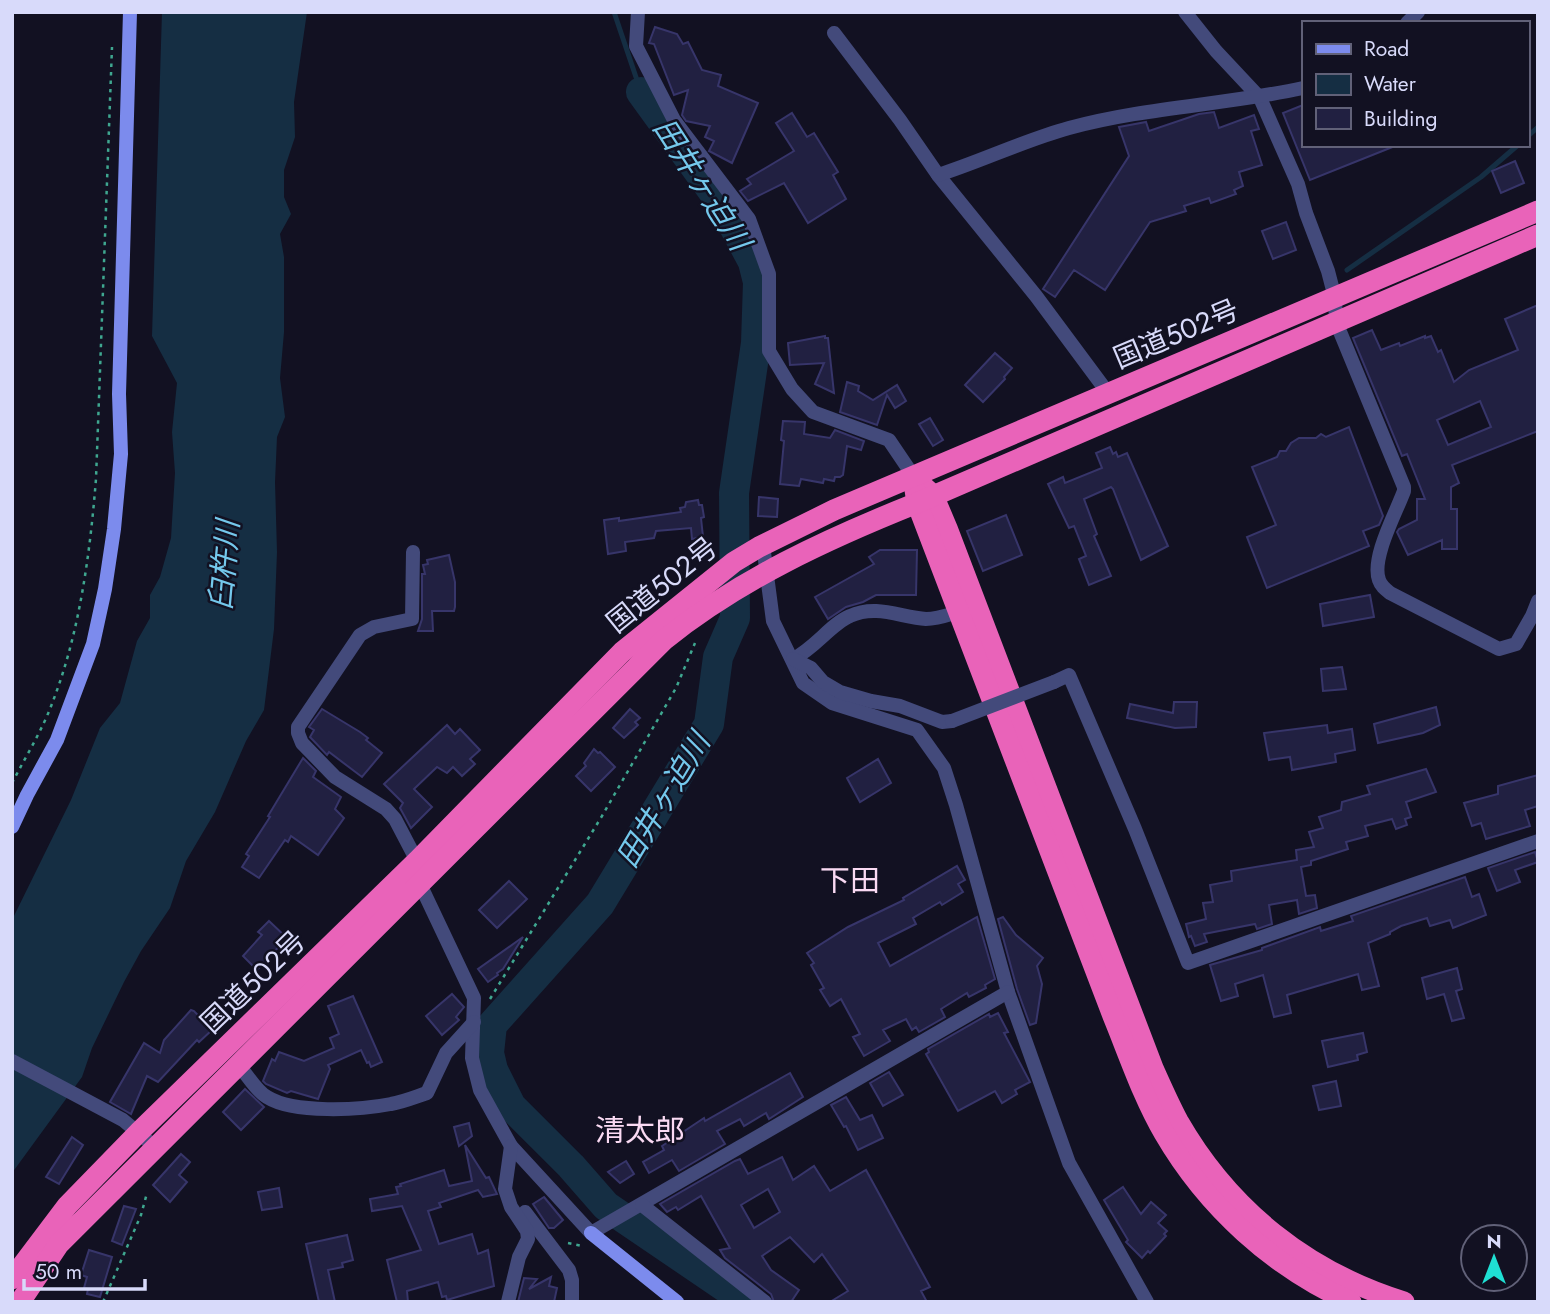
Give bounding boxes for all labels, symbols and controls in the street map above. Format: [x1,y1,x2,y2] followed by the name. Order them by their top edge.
[1302,21,1529,147] legend
[1364,34,1409,64] text: Road
[1364,69,1417,99] text: Water
[1364,104,1437,134] text: Building
[643,109,763,261] water label: 田井ヶ迫川
[1107,289,1245,379] street label: 国道502号
[199,515,250,612] water label: 臼杵川
[598,527,726,643] street label: 国道502号
[606,722,722,875] water label: 田井ヶ迫川
[820,859,880,902] district label: 下田
[191,921,315,1043] street label: 国道502号
[595,1109,685,1152] district label: 清太郎
[1459,1223,1529,1293] north arrow
[1486,1228,1502,1255] text: N
[24,1248,145,1292] scale bar
[35,1257,82,1287] text: 50 m

